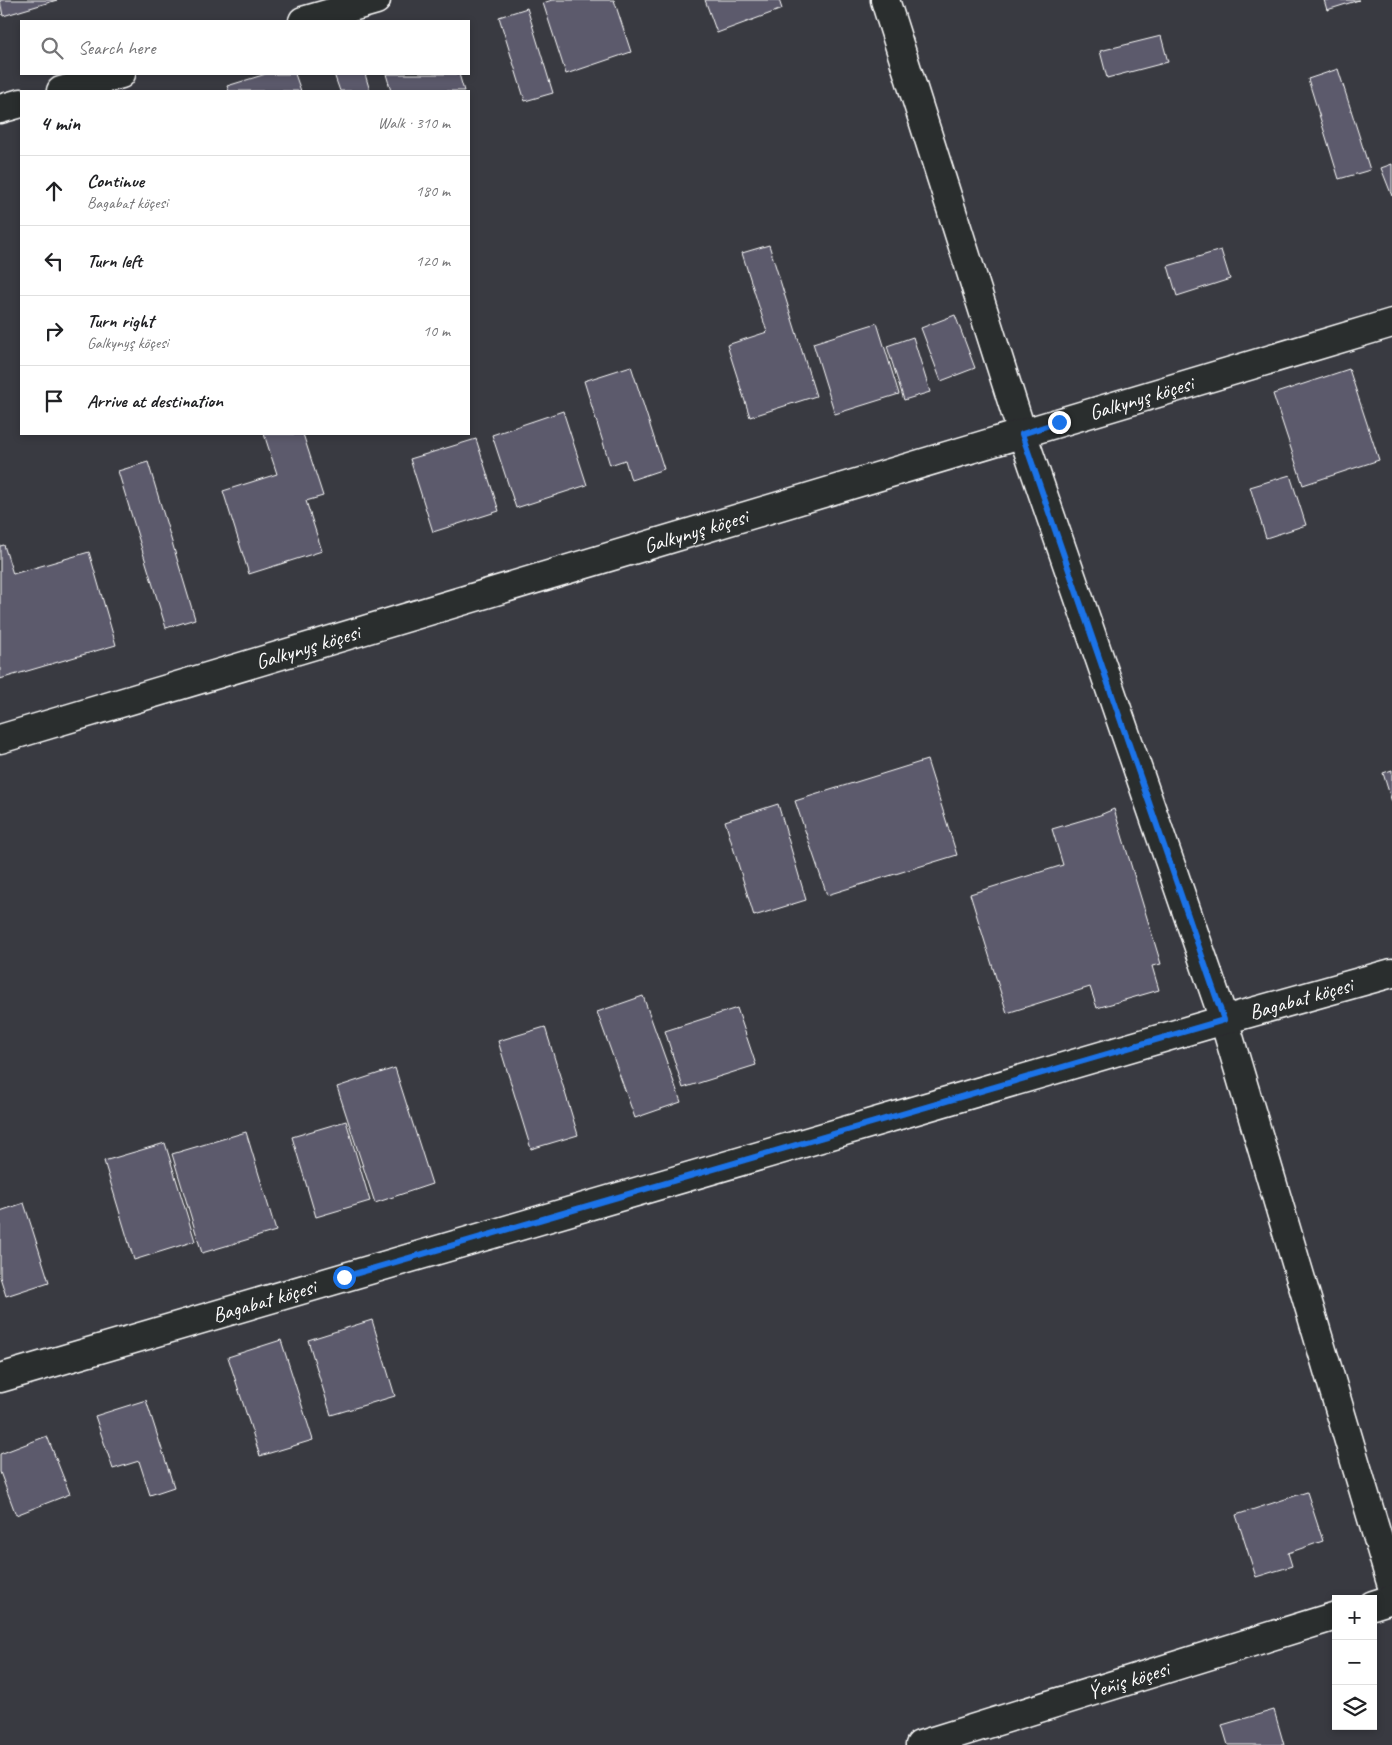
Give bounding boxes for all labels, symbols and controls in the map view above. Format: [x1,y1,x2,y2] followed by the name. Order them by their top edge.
[20,20,470,75] search box
[38,34,66,62] icon: search
[78,36,155,60] text: Search here
[40,110,80,136] text: 4 min
[378,113,450,133] text: Walk · 310 m
[87,169,144,193] text: Continue
[40,177,68,205] icon: ahead
[416,181,450,201] text: 180 m
[87,193,168,213] text: Bagabat köçesi
[40,247,68,275] icon: left
[87,249,142,273] text: Turn left
[416,251,450,271] text: 120 m
[87,309,154,333] text: Turn right
[40,317,68,345] icon: right
[423,321,450,341] text: 10 m
[87,333,169,353] text: Galkynyş köçesi
[1086,369,1199,426] street label: Galkynyş köçesi
[40,387,68,415] icon: arrive
[87,389,223,413] text: Arrive at destination
[1048,411,1071,434] route end
[641,502,754,559] street label: Galkynyş köçesi
[252,618,366,675] street label: Galkynyş köçesi
[1246,971,1358,1025] street label: Bagabat köçesi
[333,1266,356,1289] route start
[209,1273,322,1328] street label: Bagabat köçesi
[1332,1595,1377,1730] map controls
[1332,1595,1377,1640] button: +
[1332,1640,1377,1685] button: −
[1084,1655,1175,1705] street label: Ýeňiş köçesi
[1332,1685,1377,1730] button: layers

